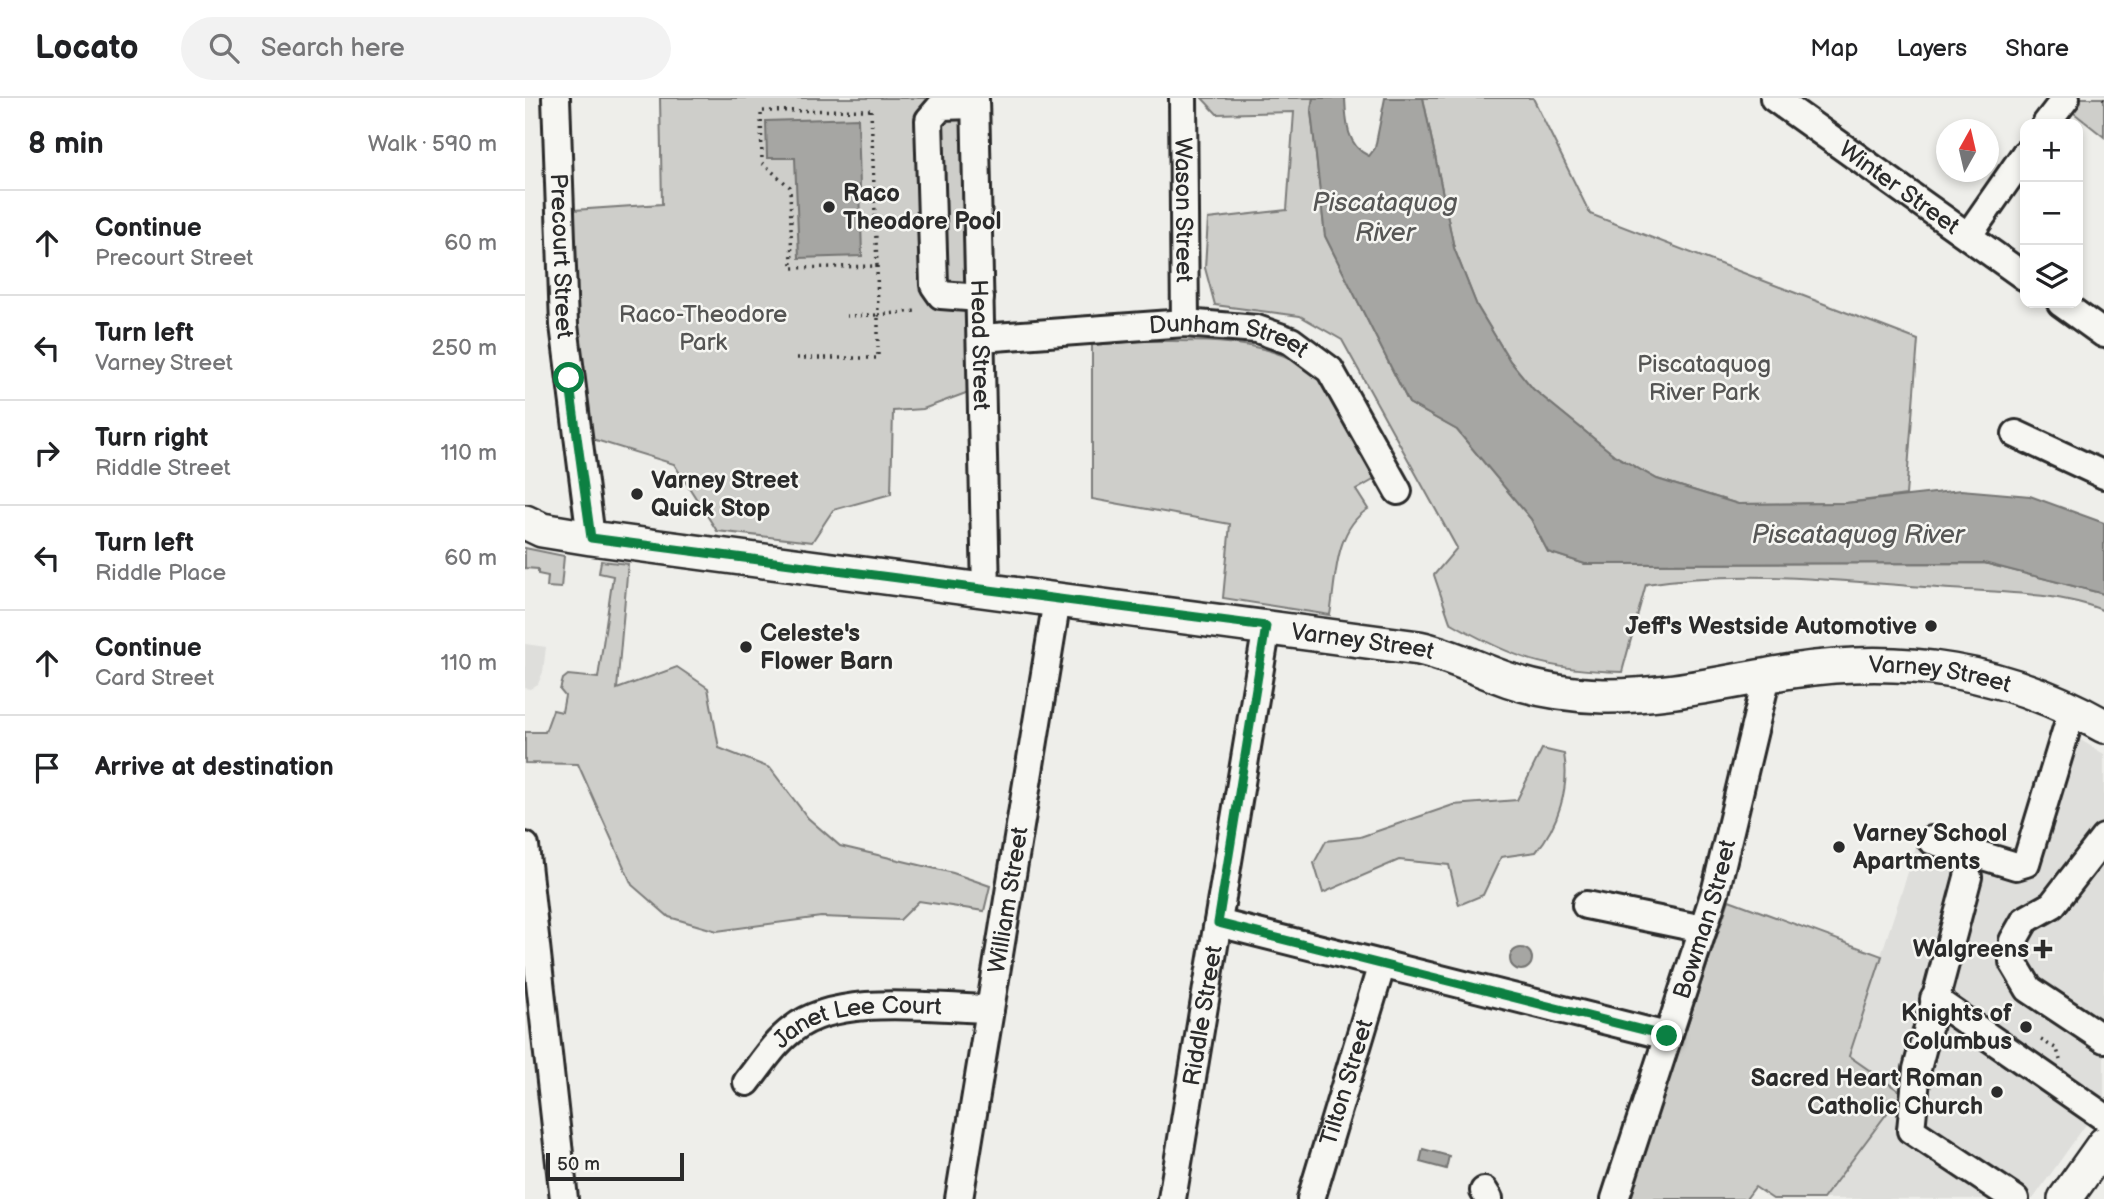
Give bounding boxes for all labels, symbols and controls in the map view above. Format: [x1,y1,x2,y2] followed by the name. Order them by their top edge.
[181,17,671,80] search box
[35,28,139,68] text: Locato
[205,29,243,67] icon: search
[261,33,405,64] text: Search here
[1810,34,1858,63] text: Map
[1896,34,1967,63] text: Layers
[2005,34,2069,63] text: Share
[1936,119,1999,182] north arrow
[2020,119,2083,308] map controls
[2020,119,2083,182] button: +
[28,126,104,162] text: 8 min
[368,130,497,158] text: Walk · 590 m
[1833,135,1966,241] street label: Winter Street
[1169,137,1199,283] street label: Wason Street
[544,173,580,341] street label: Precourt Street
[843,179,1002,236] place label: Raco Theodore Pool
[2020,182,2083,245] button: −
[1312,188,1458,249] water label: Piscataquog River
[821,199,837,215] marker: Raco Theodore Pool
[95,213,202,244] text: Continue
[28,224,66,262] icon: ahead
[444,229,497,257] text: 60 m
[95,244,253,272] text: Precourt Street
[2020,245,2083,308] button: layers
[965,279,996,411] street label: Head Street
[619,300,787,357] park label: Raco-Theodore Park
[1148,308,1315,364] street label: Dunham Street
[95,318,194,349] text: Turn left
[28,329,66,367] icon: left
[431,334,497,362] text: 250 m
[95,349,233,377] text: Varney Street
[1637,350,1771,407] park label: Piscataquog River Park
[553,362,584,393] route start
[95,423,208,454] text: Turn right
[28,434,66,472] icon: right
[440,439,497,467] text: 110 m
[95,454,231,482] text: Riddle Street
[651,466,798,523] place label: Varney Street Quick Stop
[629,486,645,502] marker: Varney Street Quick Stop
[1752,520,1966,551] water label: Piscataquog River
[95,528,194,559] text: Turn left
[28,539,66,577] icon: left
[444,544,497,572] text: 60 m
[95,559,226,587] text: Riddle Place
[1625,612,1917,641] place label: Jeff's Westside Automotive
[1289,617,1438,666] street label: Varney Street
[1923,618,1939,634] marker: Jeff's Westside Automotive
[760,619,893,676] place label: Celeste's Flower Barn
[95,633,202,664] text: Continue
[738,639,754,655] marker: Celeste's Flower Barn
[28,644,66,682] icon: ahead
[440,649,497,677] text: 110 m
[1869,650,2016,699] street label: Varney Street
[95,664,214,692] text: Card Street
[28,749,66,787] icon: arrive
[95,752,334,783] text: Arrive at destination
[1852,819,2007,876] place label: Varney School Apartments
[982,824,1034,975] street label: William Street
[1667,836,1742,1002] street label: Bowman Street
[1831,839,1847,855] marker: Varney School Apartments
[1913,935,2029,964] place label: Walgreens
[2035,941,2051,957] marker: Walgreens
[1177,943,1228,1088] street label: Riddle Street
[766,990,943,1054] street label: Janet Lee Court
[1901,999,2013,1056] place label: Knights of Columbus
[1314,1015,1379,1149] street label: Tilton Street
[2018,1019,2034,1035] marker: Knights of Columbus
[1651,1020,1682,1051] route end
[1751,1064,1983,1121] place label: Sacred Heart Roman Catholic Church
[1989,1084,2005,1100] marker: Sacred Heart Roman Catholic Church
[546,1150,684,1182] scale bar
[557,1153,600,1176] text: 50 m

